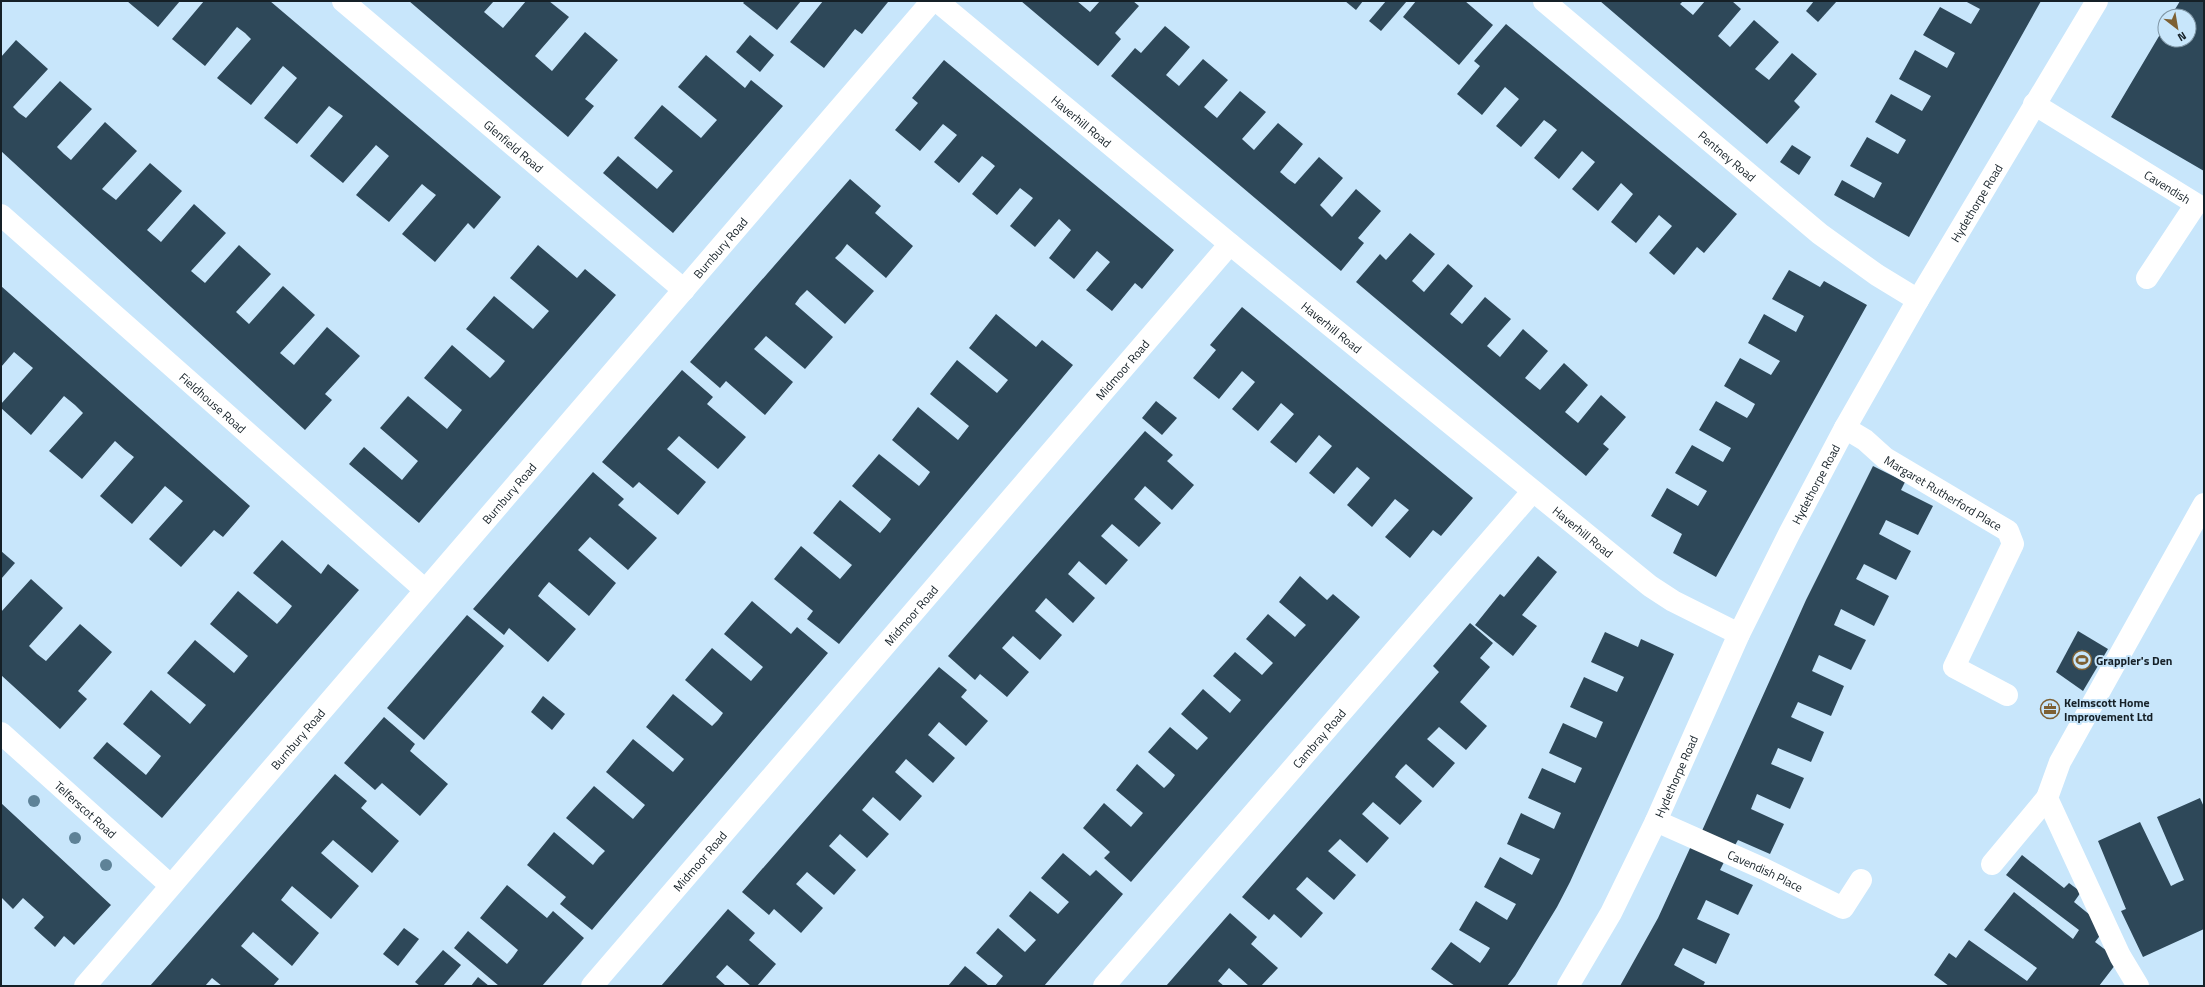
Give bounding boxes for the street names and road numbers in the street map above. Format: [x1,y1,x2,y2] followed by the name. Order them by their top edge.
[1047,90,1116,152] street label: Haverhill Road
[480,115,548,177] street label: Glenfield Road
[1694,126,1761,186] street label: Pentney Road
[1945,160,2007,246] street label: Hydethorpe Road
[2141,165,2195,208] street label: Cavendish
[688,213,752,282] street label: Burnbury Road
[1297,296,1366,357] street label: Haverhill Road
[1091,335,1154,404] street label: Midmoor Road
[175,368,251,437] street label: Fieldhouse Road
[1786,441,1844,528] street label: Hydethorpe Road
[1881,450,2006,535] street label: Margaret Rutherford Place
[477,458,541,528] street label: Burnbury Road
[1549,501,1617,562] street label: Haverhill Road
[879,581,942,650] street label: Midmoor Road
[266,704,329,774] street label: Burnbury Road
[1288,704,1350,772] street label: Cambray Road
[1649,732,1702,821] street label: Hydethorpe Road
[50,776,121,842] street label: Telferscot Road
[668,826,731,895] street label: Midmoor Road
[1725,845,1806,896] street label: Cavendish Place

